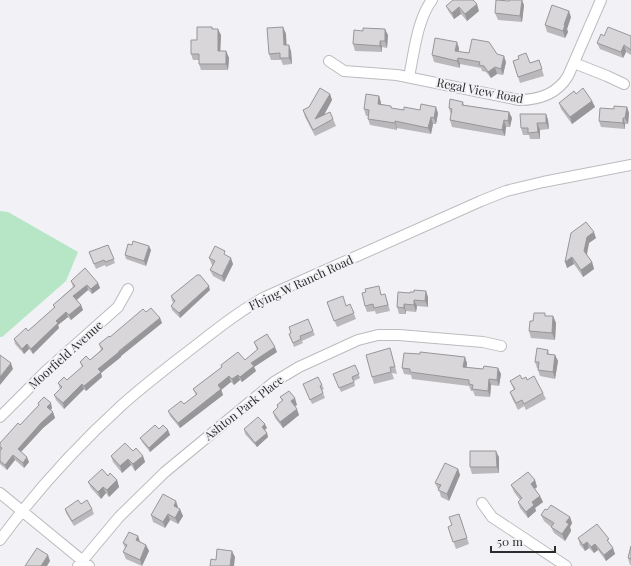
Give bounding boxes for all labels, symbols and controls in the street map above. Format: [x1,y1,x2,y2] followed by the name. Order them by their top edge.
[435,74,525,106] street label: Regal View Road
[246,251,355,313] street label: Flying W Ranch Road
[25,317,106,392] street label: Moorfield Avenue
[200,371,286,444] street label: Ashton Park Place
[491,528,555,554] scale bar
[497,533,523,549] text: 50 m

